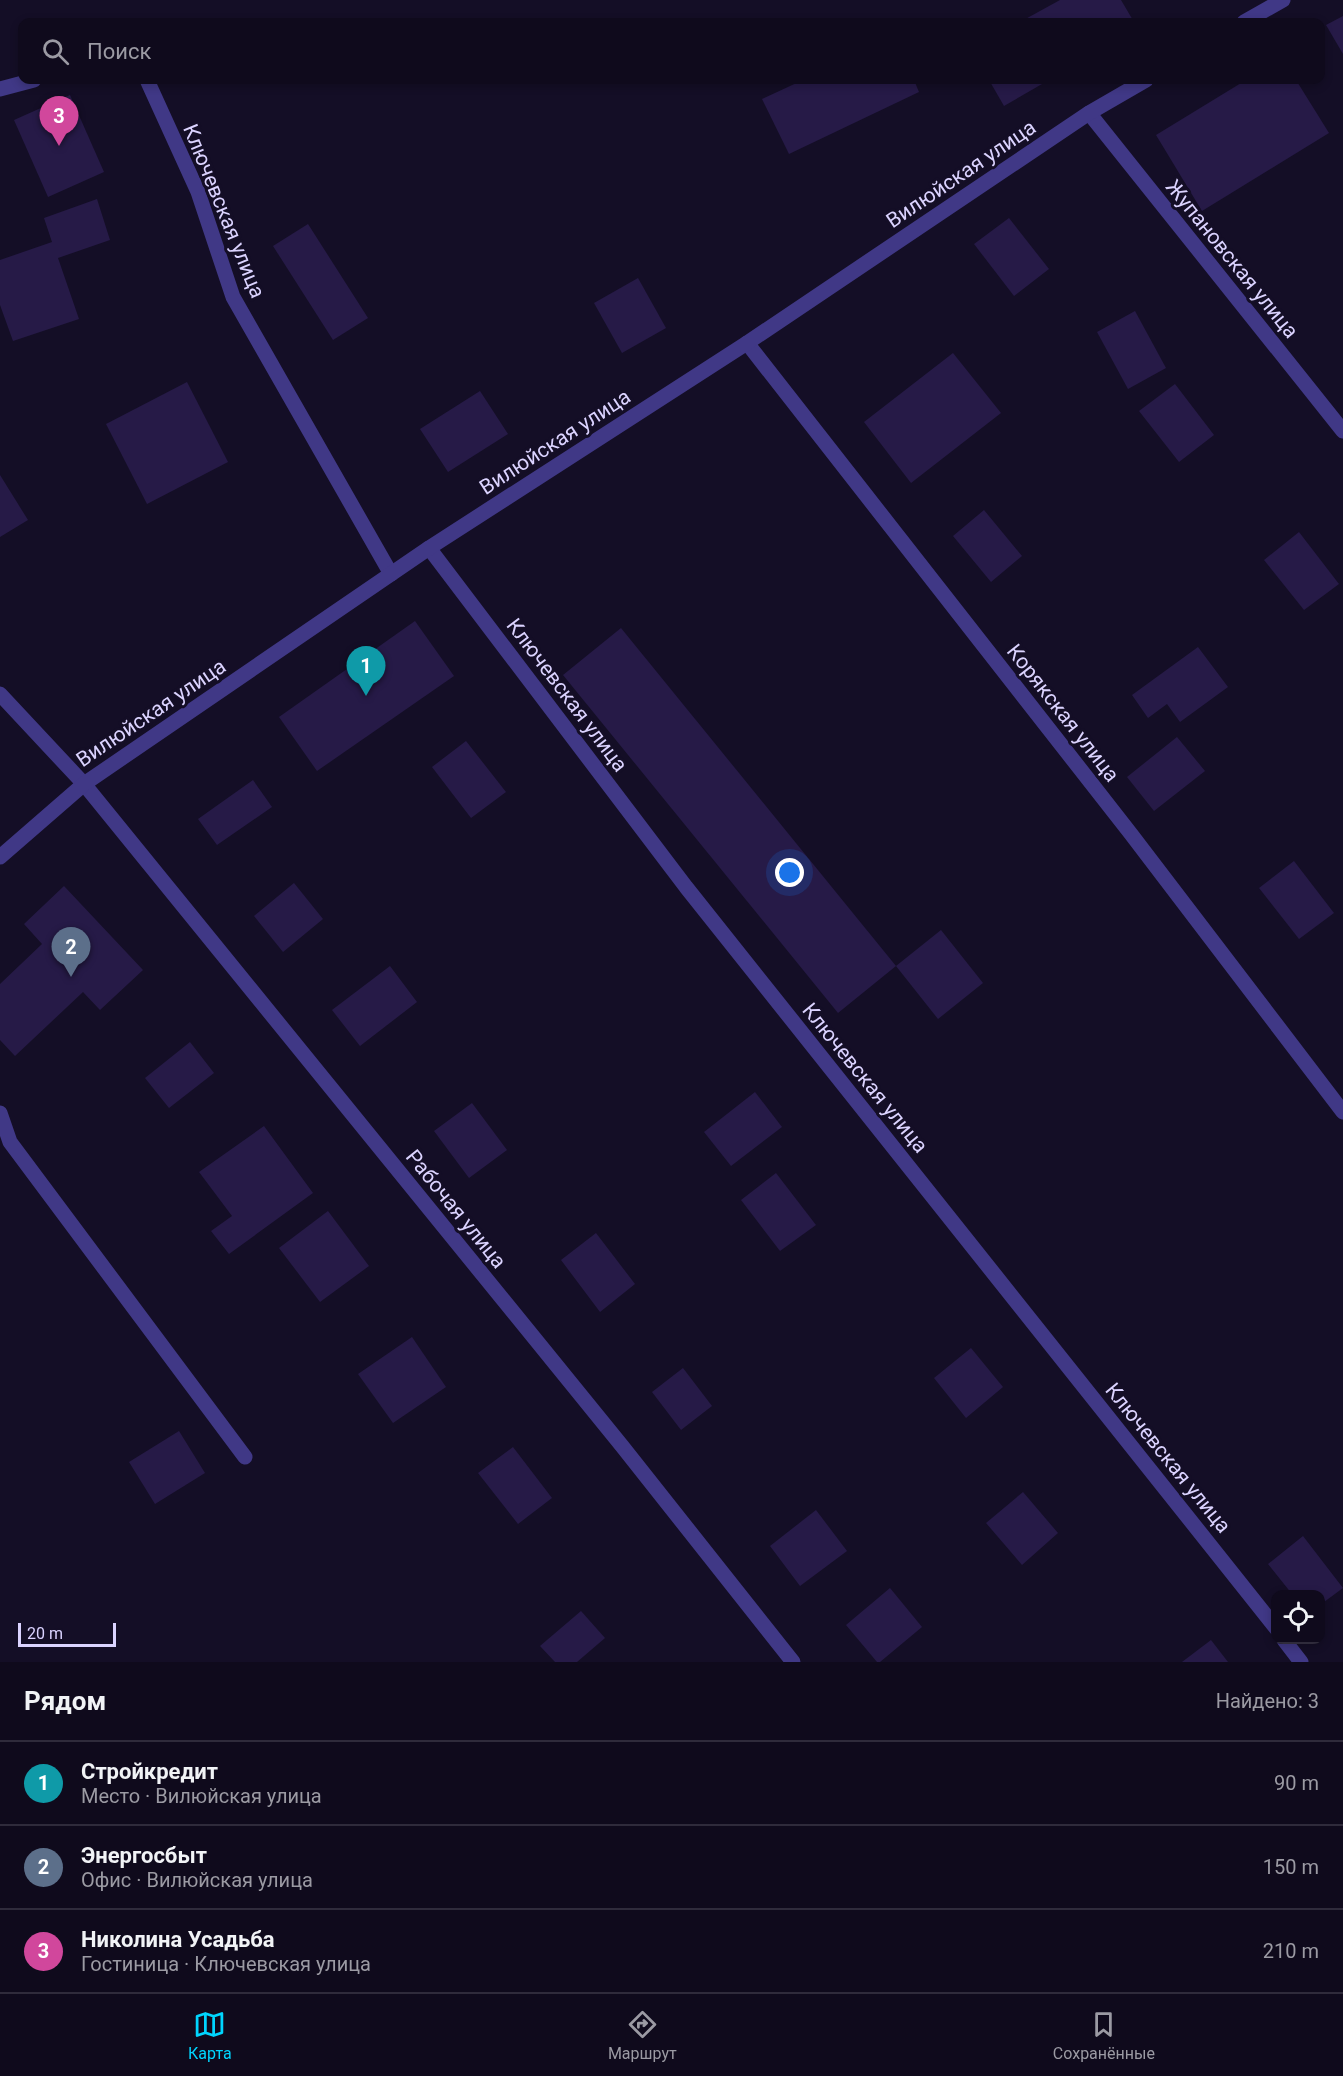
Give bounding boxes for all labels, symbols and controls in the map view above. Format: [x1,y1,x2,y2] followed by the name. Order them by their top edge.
[18,18,1325,84] search box
[39,35,72,68] icon: search
[87,39,151,64] text: Поиск
[40,96,78,146] pin: 3
[882,115,1040,233] street label: Вилюйская улица
[178,121,270,301] street label: Ключевская улица
[1161,175,1303,343] street label: Жупановская улица
[475,384,635,500] street label: Вилюйская улица
[502,614,632,776] street label: Ключевская улица
[1002,639,1124,787] street label: Корякская улица
[346,646,386,696] pin: 1
[72,654,230,772] street label: Вилюйская улица
[775,858,804,887] your location
[52,928,90,977] pin: 2
[797,998,933,1158] street label: Ключевская улица
[401,1145,511,1273] street label: Рабочая улица
[1100,1378,1236,1538] street label: Ключевская улица
[1271,1590,1325,1644] map controls
[1271,1590,1325,1644] button: locate
[18,1620,116,1648] scale bar
[27,1624,63,1643] text: 20 m
[24,1686,106,1716] text: Рядом
[1216,1689,1319,1713] text: Найдено: 3
[81,1759,218,1784] text: Стройкредит
[38,1771,49,1795] text: 1
[1274,1771,1319,1795] text: 90 m
[81,1784,322,1808] text: Место · Вилюйская улица
[81,1843,207,1868] text: Энергосбыт
[38,1855,49,1879] text: 2
[1263,1855,1319,1879] text: 150 m
[81,1868,313,1892] text: Офис · Вилюйская улица
[81,1927,275,1952] text: Николина Усадьба
[38,1939,49,1963] text: 3
[1263,1939,1319,1963] text: 210 m
[81,1952,371,1976] text: Гостиница · Ключевская улица
[188,2008,232,2063] tab: Карта
[608,2008,677,2063] tab: Маршрут
[1053,2008,1155,2063] tab: Сохранённые

